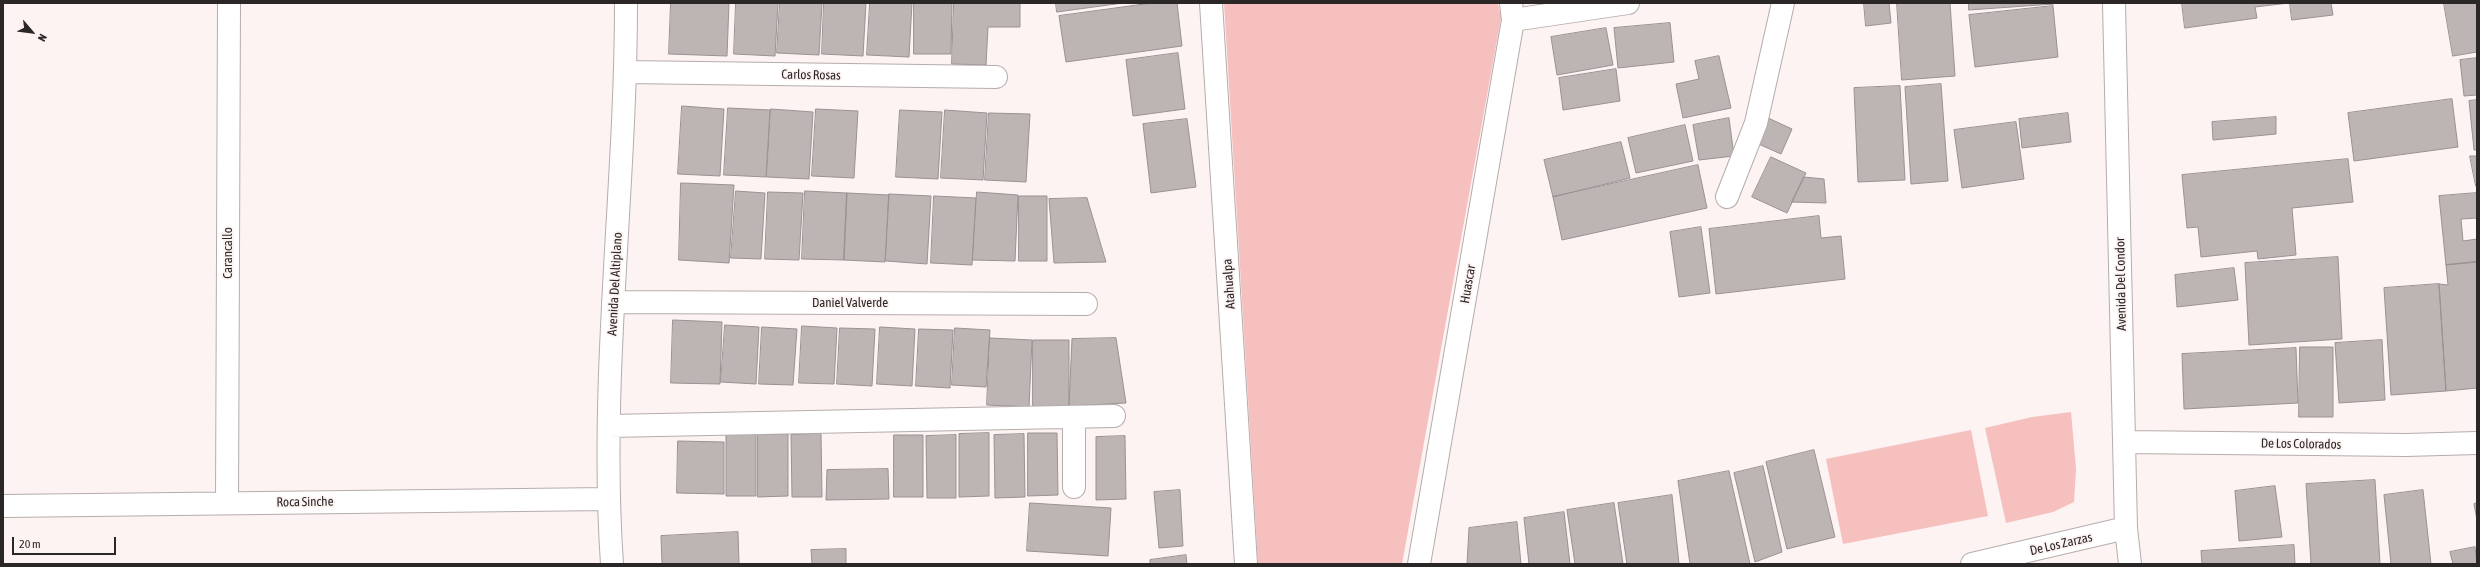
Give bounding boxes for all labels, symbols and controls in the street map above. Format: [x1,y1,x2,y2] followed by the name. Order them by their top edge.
[12,12,52,52] north arrow
[36,32,49,43] text: N
[781,67,841,83] street label: Carlos Rosas
[220,227,236,279] street label: Carancallo
[604,232,626,336] street label: Avenida Del Altiplano
[2112,237,2130,331] street label: Avenida Del Condor
[1219,258,1239,310] street label: Atahualpa
[1457,263,1479,305] street label: Huascar
[812,295,888,311] street label: Daniel Valverde
[2261,436,2341,452] street label: De Los Colorados
[276,494,334,510] street label: Roca Sinche
[14,529,118,555] scale bar
[2028,529,2094,559] street label: De Los Zarzas
[19,537,41,551] text: 20 m

